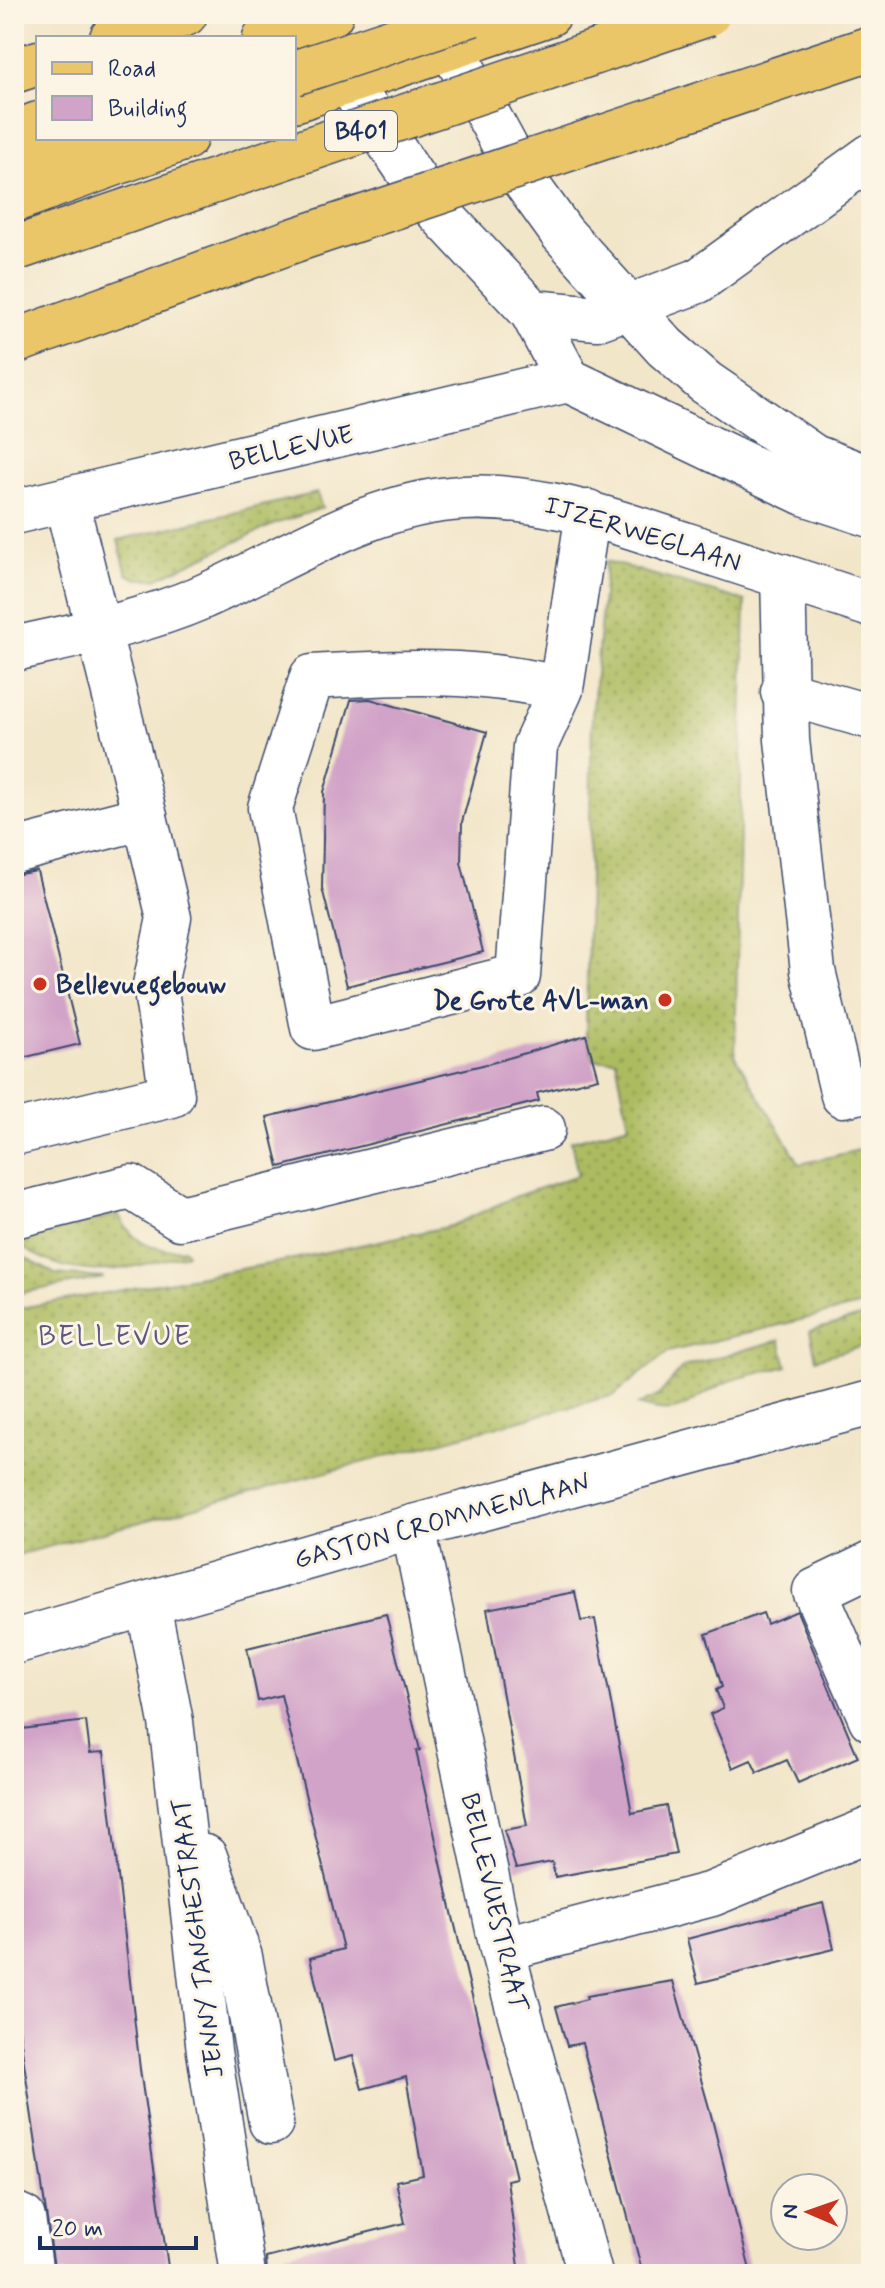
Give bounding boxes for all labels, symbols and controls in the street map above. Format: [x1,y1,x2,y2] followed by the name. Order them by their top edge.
[36,36,296,140] legend
[108,54,156,85] text: Road
[108,94,188,128] text: Building
[325,111,397,151] road number: B401
[226,418,357,480] street label: BELLEVUE
[540,489,745,581] street label: IJZERWEGLAAN
[56,969,226,1006] place label: Bellevuegebouw
[31,975,49,993] marker: Bellevuegebouw
[433,985,649,1019] place label: De Grote AVL-man
[656,991,674,1009] marker: De Grote AVL-man
[38,1319,192,1356] district label: BELLEVUE
[291,1466,594,1578] street label: GASTON CROMMENLAAN
[451,1790,535,2016] street label: BELLEVUESTRAAT
[165,1796,233,2080] street label: JENNY TANGHESTRAAT
[769,2172,849,2252] north arrow
[40,2200,196,2250] scale bar
[777,2204,805,2219] text: N
[52,2214,103,2245] text: 20 m

